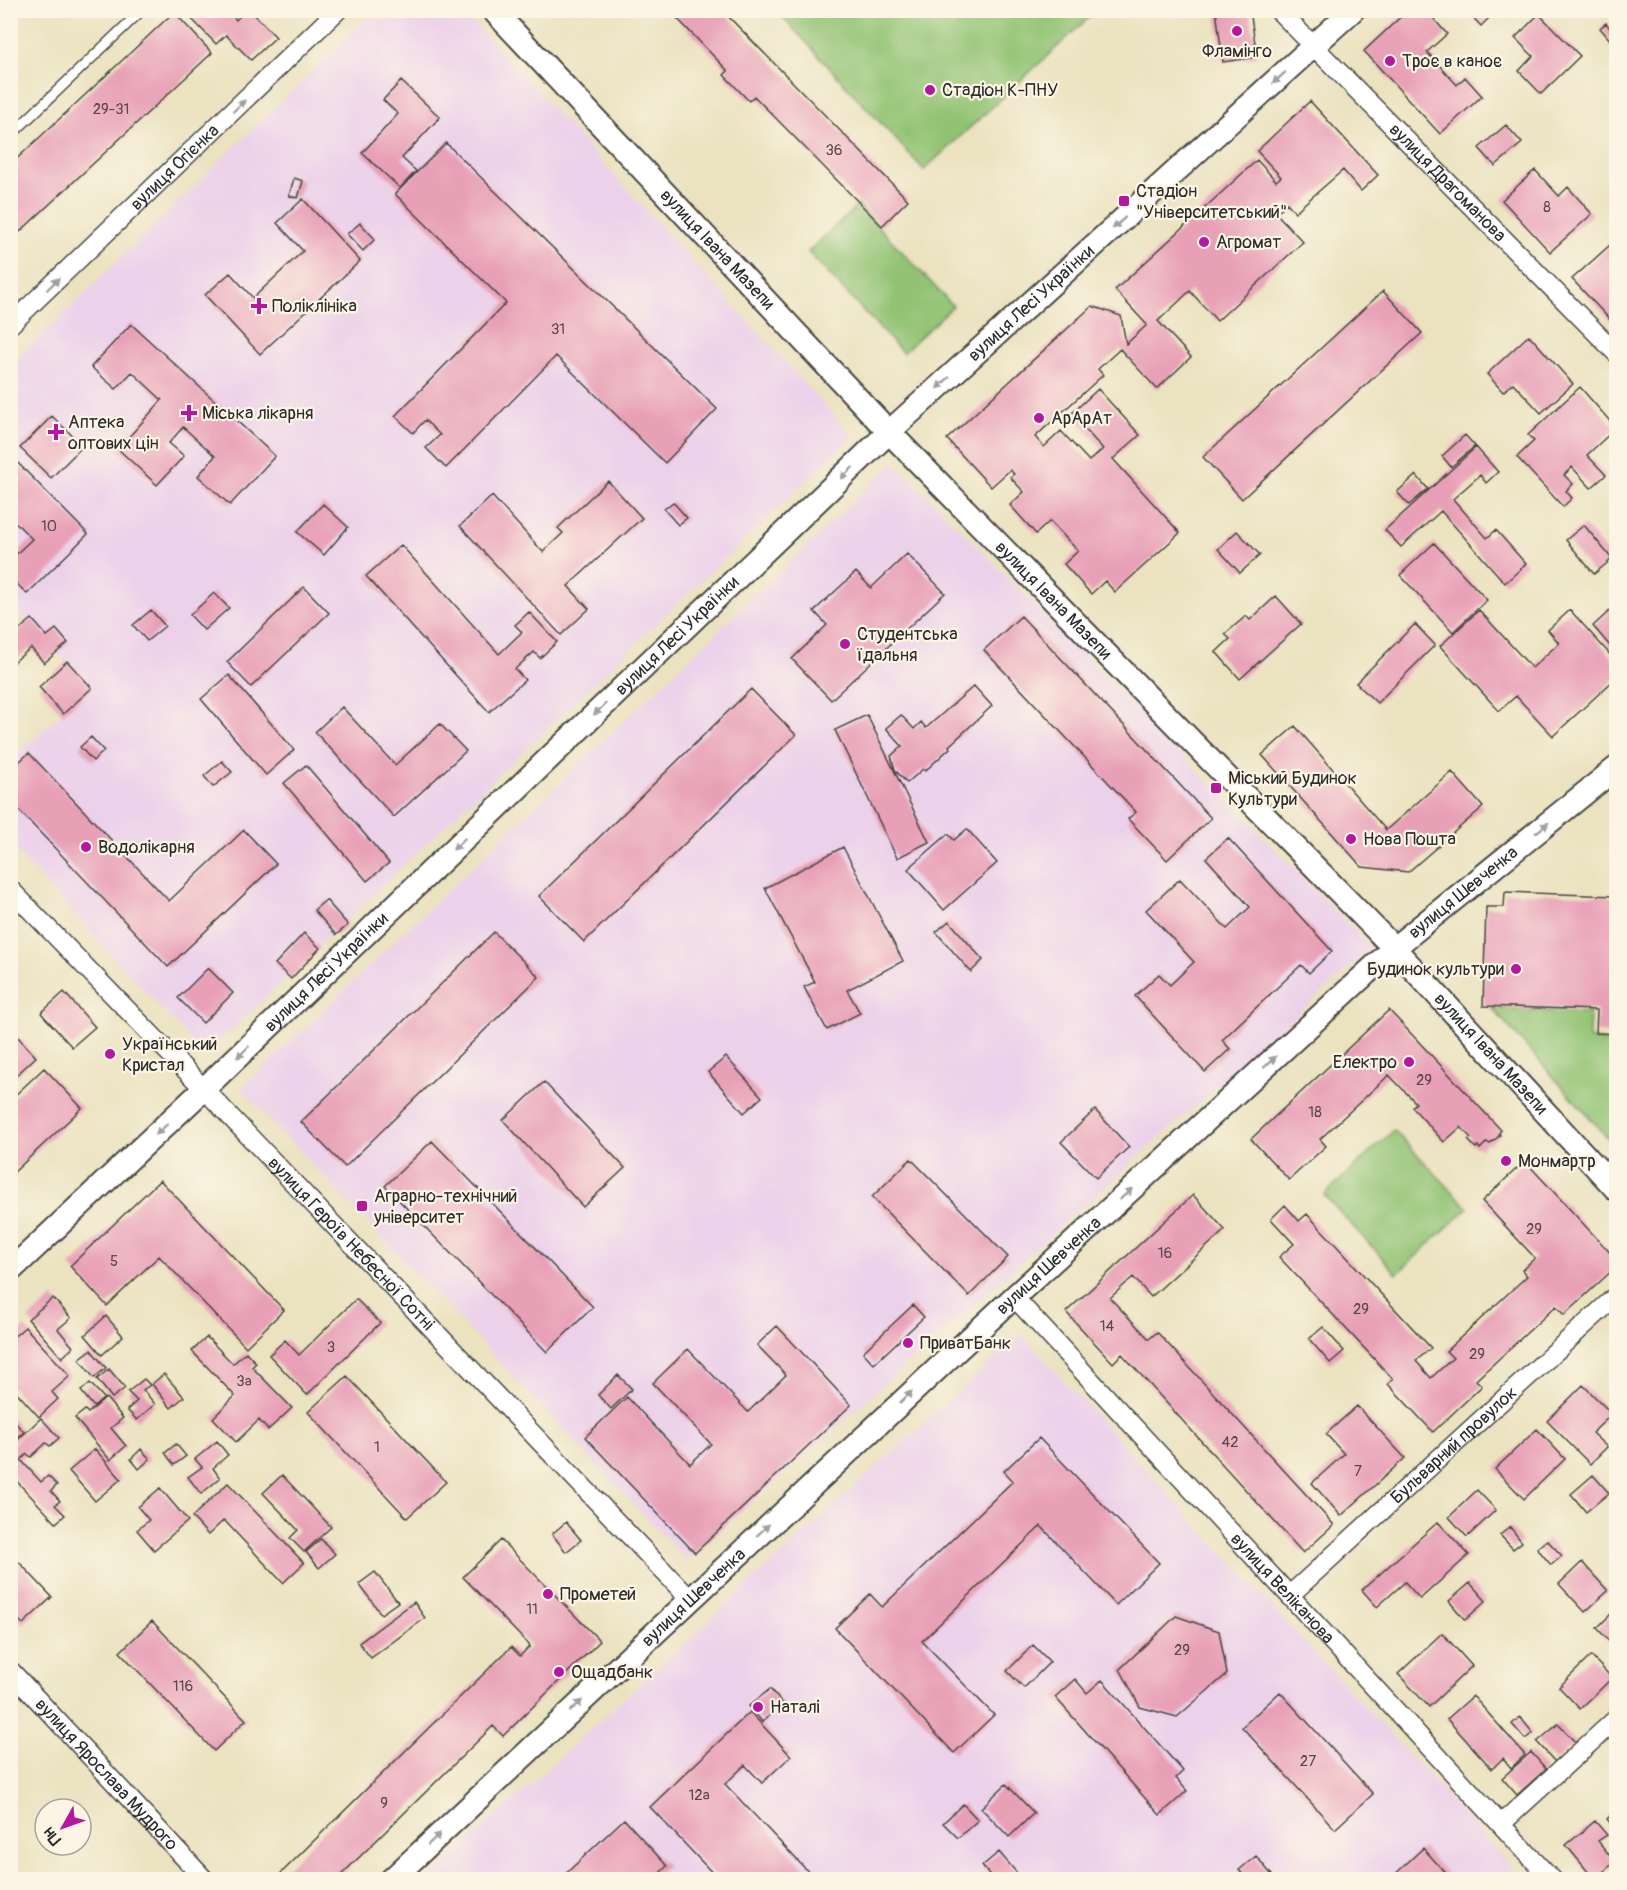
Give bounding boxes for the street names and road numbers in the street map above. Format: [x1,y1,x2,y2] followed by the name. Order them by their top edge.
[1384,118,1511,246] street label: вулиця Драгоманова
[125,119,224,215] street label: вулиця Огієнка
[655,184,780,314] street label: вулиця Івана Мазепи
[963,240,1099,366] street label: вулиця Лесі Українки
[990,536,1117,664] street label: вулиця Івана Мазепи
[610,571,744,700] street label: вулиця Лесі Українки
[1403,841,1523,943] street label: вулиця Шевченка
[259,907,393,1037] street label: вулиця Лесі Українки
[1429,988,1553,1119] street label: вулиця Івана Мазепи
[263,1152,439,1335] street label: вулиця Героїв Небесної Сотні
[991,1211,1106,1319] street label: вулиця Шевченка
[1385,1381,1522,1509] street label: Бульварний провулок
[1226,1528,1340,1648] street label: вулиця Веліканова
[636,1543,750,1652] street label: вулиця Шевченка
[30,1693,183,1855] street label: вулиця Ярослава Мудрого

